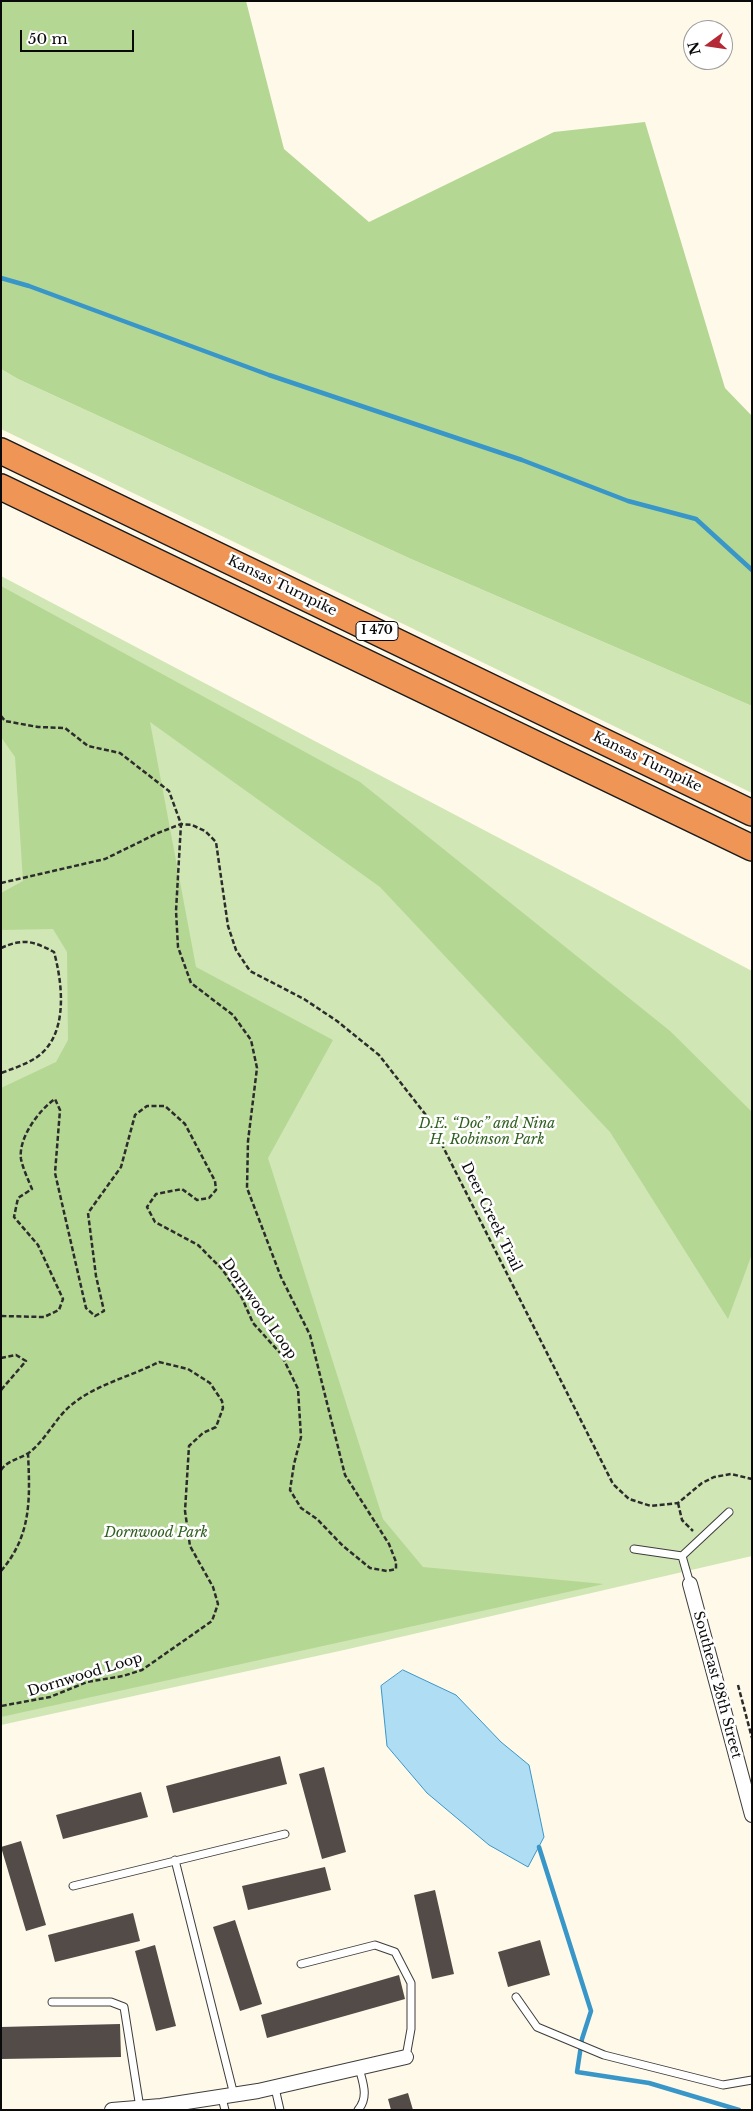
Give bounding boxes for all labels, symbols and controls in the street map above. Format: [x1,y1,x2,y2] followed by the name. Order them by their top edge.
[22,20,136,52] scale bar
[683,20,733,70] north arrow
[28,29,68,48] text: 50 m
[684,40,705,57] text: N
[225,552,339,620] street label: Kansas Turnpike
[356,622,398,640] road number: I 470
[590,728,704,796] street label: Kansas Turnpike
[419,1116,555,1148] park label: D.E. “Doc” and Nina H. Robinson Park
[457,1160,525,1274] street label: Deer Creek Trail
[218,1255,300,1363] street label: Dornwood Loop
[104,1525,208,1541] park label: Dornwood Park
[689,1609,745,1761] street label: Southeast 28th Street
[26,1650,144,1700] street label: Dornwood Loop

